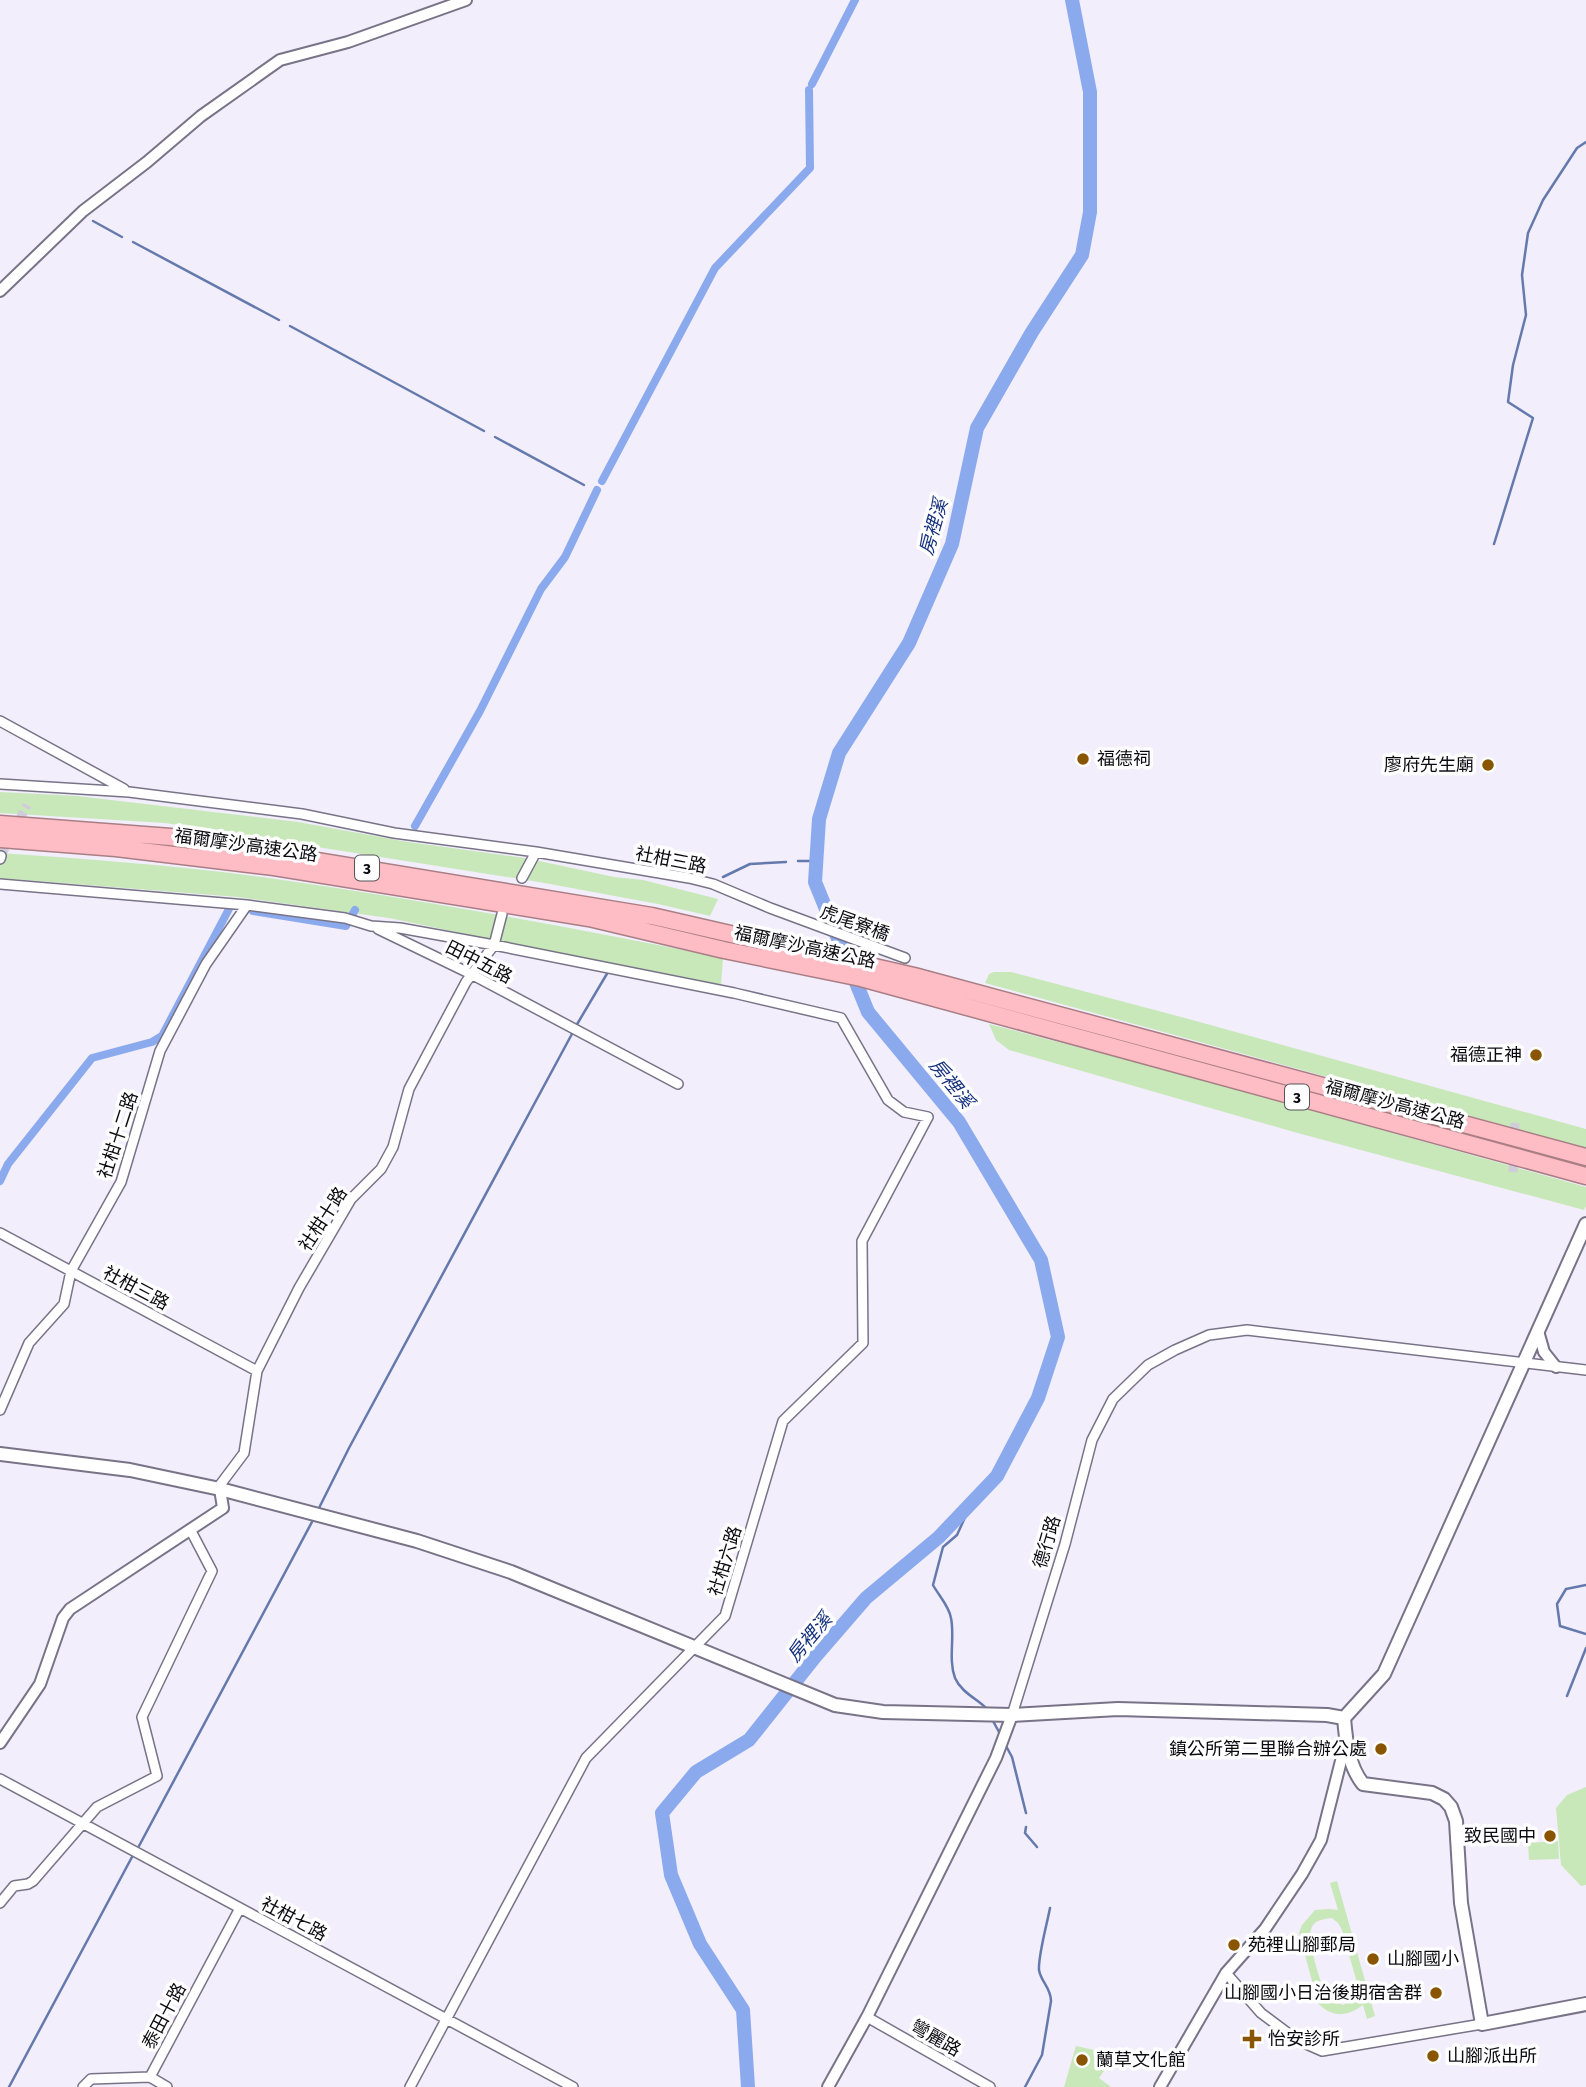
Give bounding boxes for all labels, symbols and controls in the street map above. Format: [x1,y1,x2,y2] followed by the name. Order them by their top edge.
[914,493,956,559] water label: 房裡溪
[1097,747,1151,772] place label: 福德祠
[1075,751,1091,767] marker: 福德祠
[1384,753,1474,778] place label: 廖府先生廟
[1480,757,1496,773] marker: 廖府先生廟
[173,823,319,868] street label: 福爾摩沙高速公路
[633,841,709,880] street label: 社柑三路
[355,856,379,880] road number: 3
[817,899,893,948] street label: 虎尾寮橋
[732,920,878,975] street label: 福爾摩沙高速公路
[441,935,517,990] street label: 田中五路
[1450,1043,1522,1068] place label: 福德正神
[1528,1047,1544,1063] marker: 福德正神
[922,1053,981,1117] water label: 房裡溪
[1322,1074,1468,1135] street label: 福爾摩沙高速公路
[1285,1084,1309,1110] road number: 3
[93,1088,144,1182] street label: 社柑十二路
[293,1182,354,1256] street label: 社柑十路
[98,1261,173,1316] street label: 社柑三路
[1028,1513,1067,1572] street label: 德行路
[703,1523,748,1599] street label: 社柑六路
[781,1605,841,1668] water label: 房裡溪
[1169,1737,1367,1762] place label: 鎮公所第二里聯合辦公處
[1373,1741,1389,1757] marker: 鎮公所第二里聯合辦公處
[1464,1824,1536,1849] place label: 致民國中
[1542,1828,1558,1844] marker: 致民國中
[256,1892,331,1947] street label: 社柑七路
[1248,1933,1356,1958] place label: 苑裡山腳郵局
[1226,1937,1242,1953] marker: 苑裡山腳郵局
[1387,1947,1459,1972] place label: 山腳國小
[1365,1951,1381,1967] marker: 山腳國小
[137,1979,192,2054] street label: 泰田十路
[1224,1981,1422,2006] place label: 山腳國小日治後期宿舍群
[1428,1985,1444,2001] marker: 山腳國小日治後期宿舍群
[906,2014,965,2063] street label: 彎麗路
[1268,2027,1340,2052] place label: 怡安診所
[1242,2029,1262,2049] marker: 怡安診所
[1447,2044,1537,2069] place label: 山腳派出所
[1096,2048,1186,2073] place label: 蘭草文化館
[1425,2048,1441,2064] marker: 山腳派出所
[1074,2052,1090,2068] marker: 蘭草文化館

